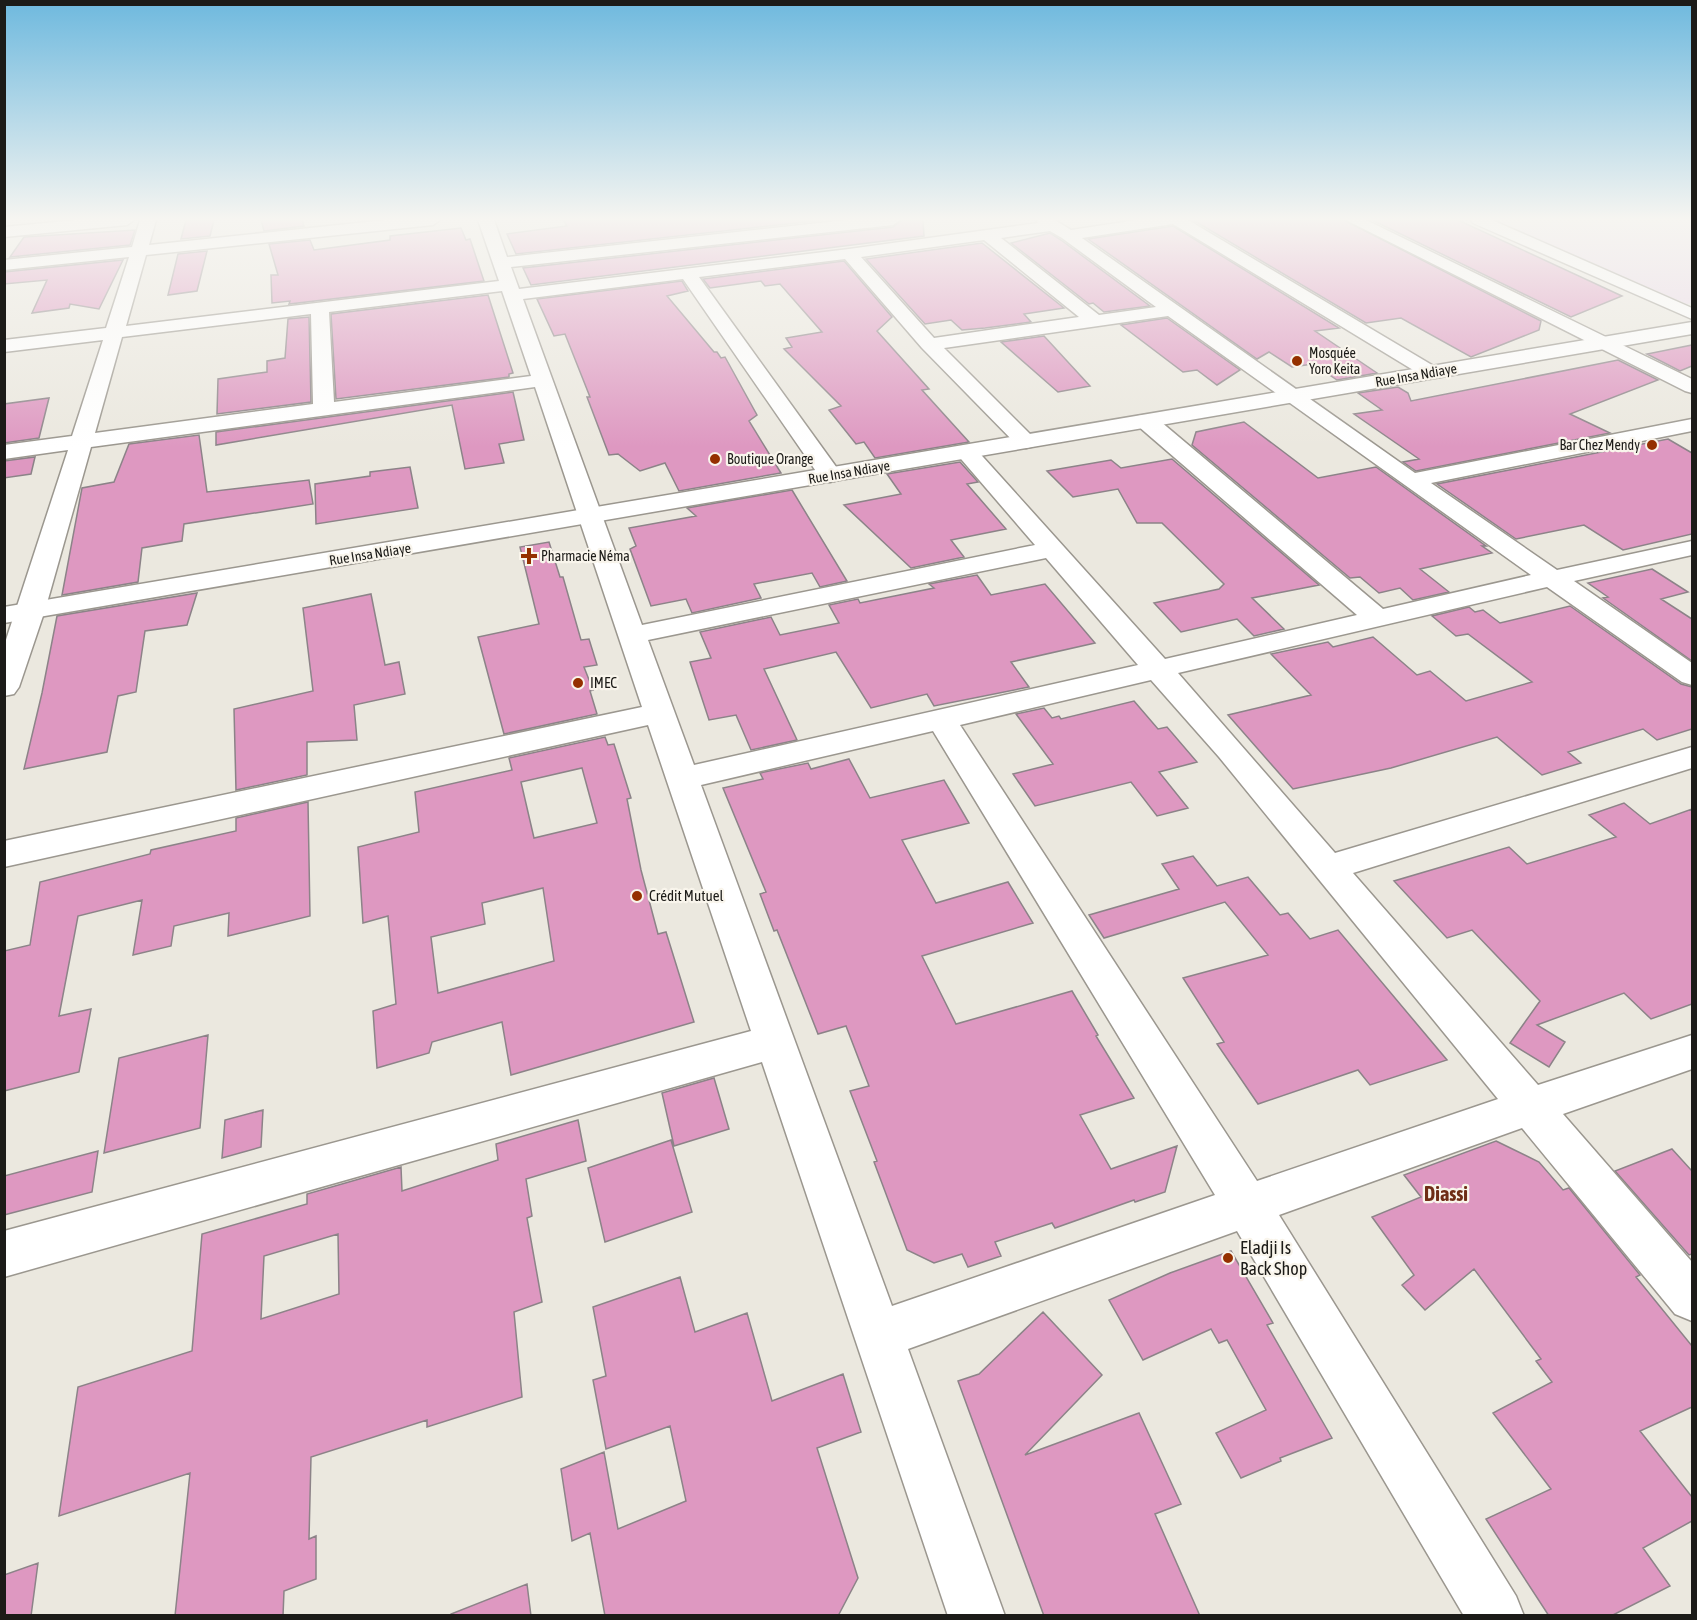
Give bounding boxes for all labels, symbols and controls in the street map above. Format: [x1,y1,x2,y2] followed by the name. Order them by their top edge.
[1309,345,1360,377] place label: Mosquée Yoro Keita
[1290,354,1304,368] marker: Mosquée Yoro Keita
[1374,360,1458,390] street label: Rue Insa Ndiaye
[1559,437,1640,453] place label: Bar Chez Mendy
[1645,438,1659,452] marker: Bar Chez Mendy
[727,451,813,467] place label: Boutique Orange
[708,452,722,466] marker: Boutique Orange
[807,457,891,487] street label: Rue Insa Ndiaye
[328,540,412,568] street label: Rue Insa Ndiaye
[541,548,630,564] place label: Pharmacie Néma
[522,549,536,563] marker: Pharmacie Néma
[590,674,617,691] place label: IMEC
[571,676,585,690] marker: IMEC
[649,887,724,904] place label: Crédit Mutuel
[630,889,644,903] marker: Crédit Mutuel
[1424,1182,1468,1205] district label: Diassi
[1240,1237,1307,1279] place label: Eladji Is Back Shop
[1221,1251,1235,1265] marker: Eladji Is Back Shop

